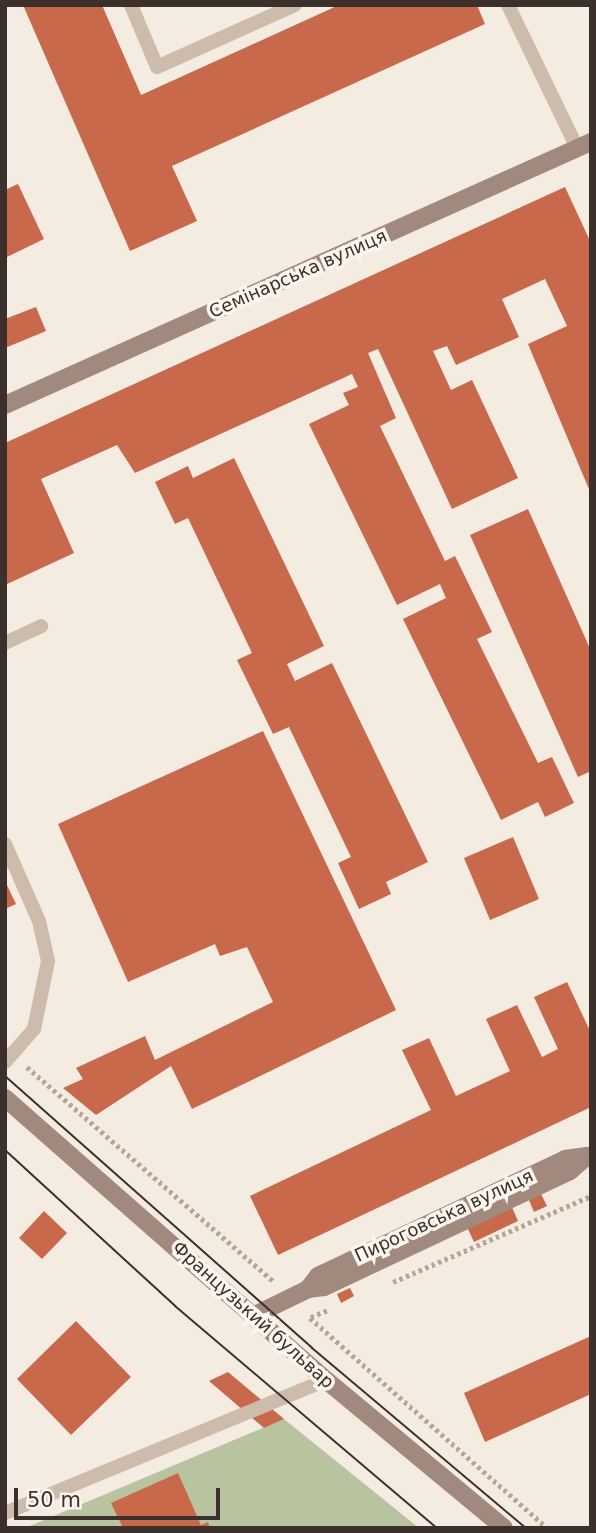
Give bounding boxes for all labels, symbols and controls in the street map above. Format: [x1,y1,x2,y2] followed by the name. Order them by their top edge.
[206,225,390,323] street label: Семінарська вулиця
[351,1165,537,1267] street label: Пироговська вулиця
[168,1237,338,1393] street label: Французький бульвар
[18,1474,224,1518] scale bar
[27,1488,81,1512] text: 50 m

